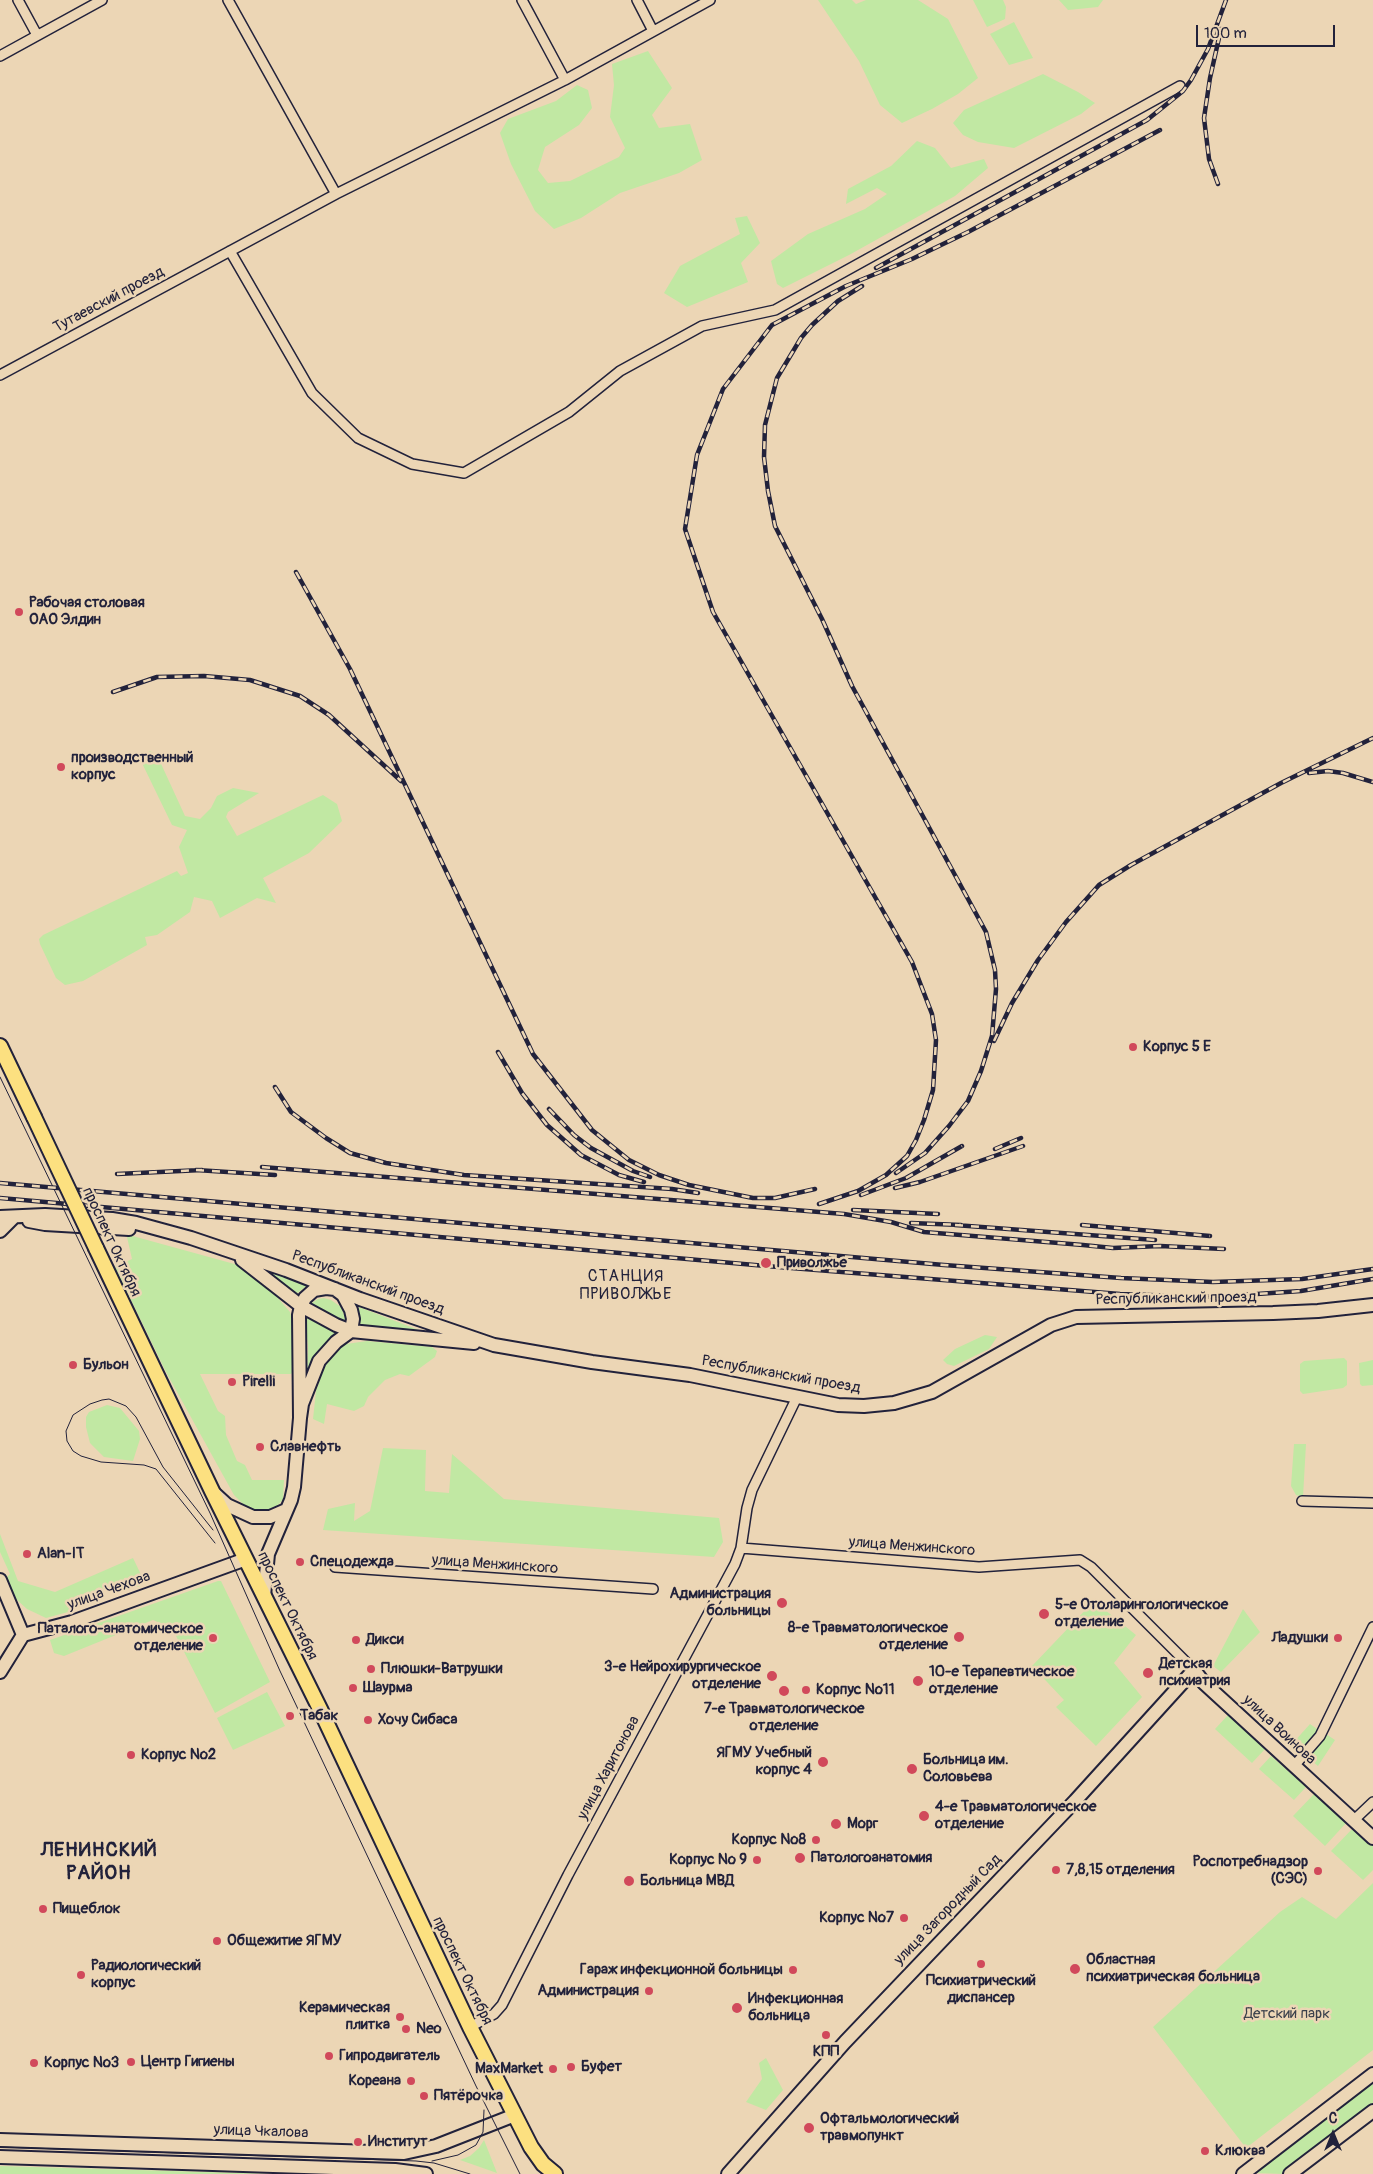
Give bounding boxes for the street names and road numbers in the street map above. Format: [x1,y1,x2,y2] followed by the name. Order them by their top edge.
[51,263,167,337] street label: Тутаевский проезд
[78,1184,144,1300] street label: проспект Октября
[289,1247,447,1319] street label: Республиканский проезд
[1095,1289,1257,1309] street label: Республиканский проезд
[700,1352,862,1398] street label: Республиканский проезд
[848,1534,976,1560] street label: улица Менжинского
[253,1549,321,1663] street label: проспект Октября
[431,1552,559,1578] street label: улица Менжинского
[65,1568,153,1614] street label: улица Чехова
[1239,1691,1319,1769] street label: улица Воинова
[574,1713,644,1823] street label: улица Харитонова
[891,1851,1005,1969] street label: улица Загородный Сад
[428,1914,496,2028] street label: проспект Октября
[213,2121,309,2143] street label: улица Чкалова

